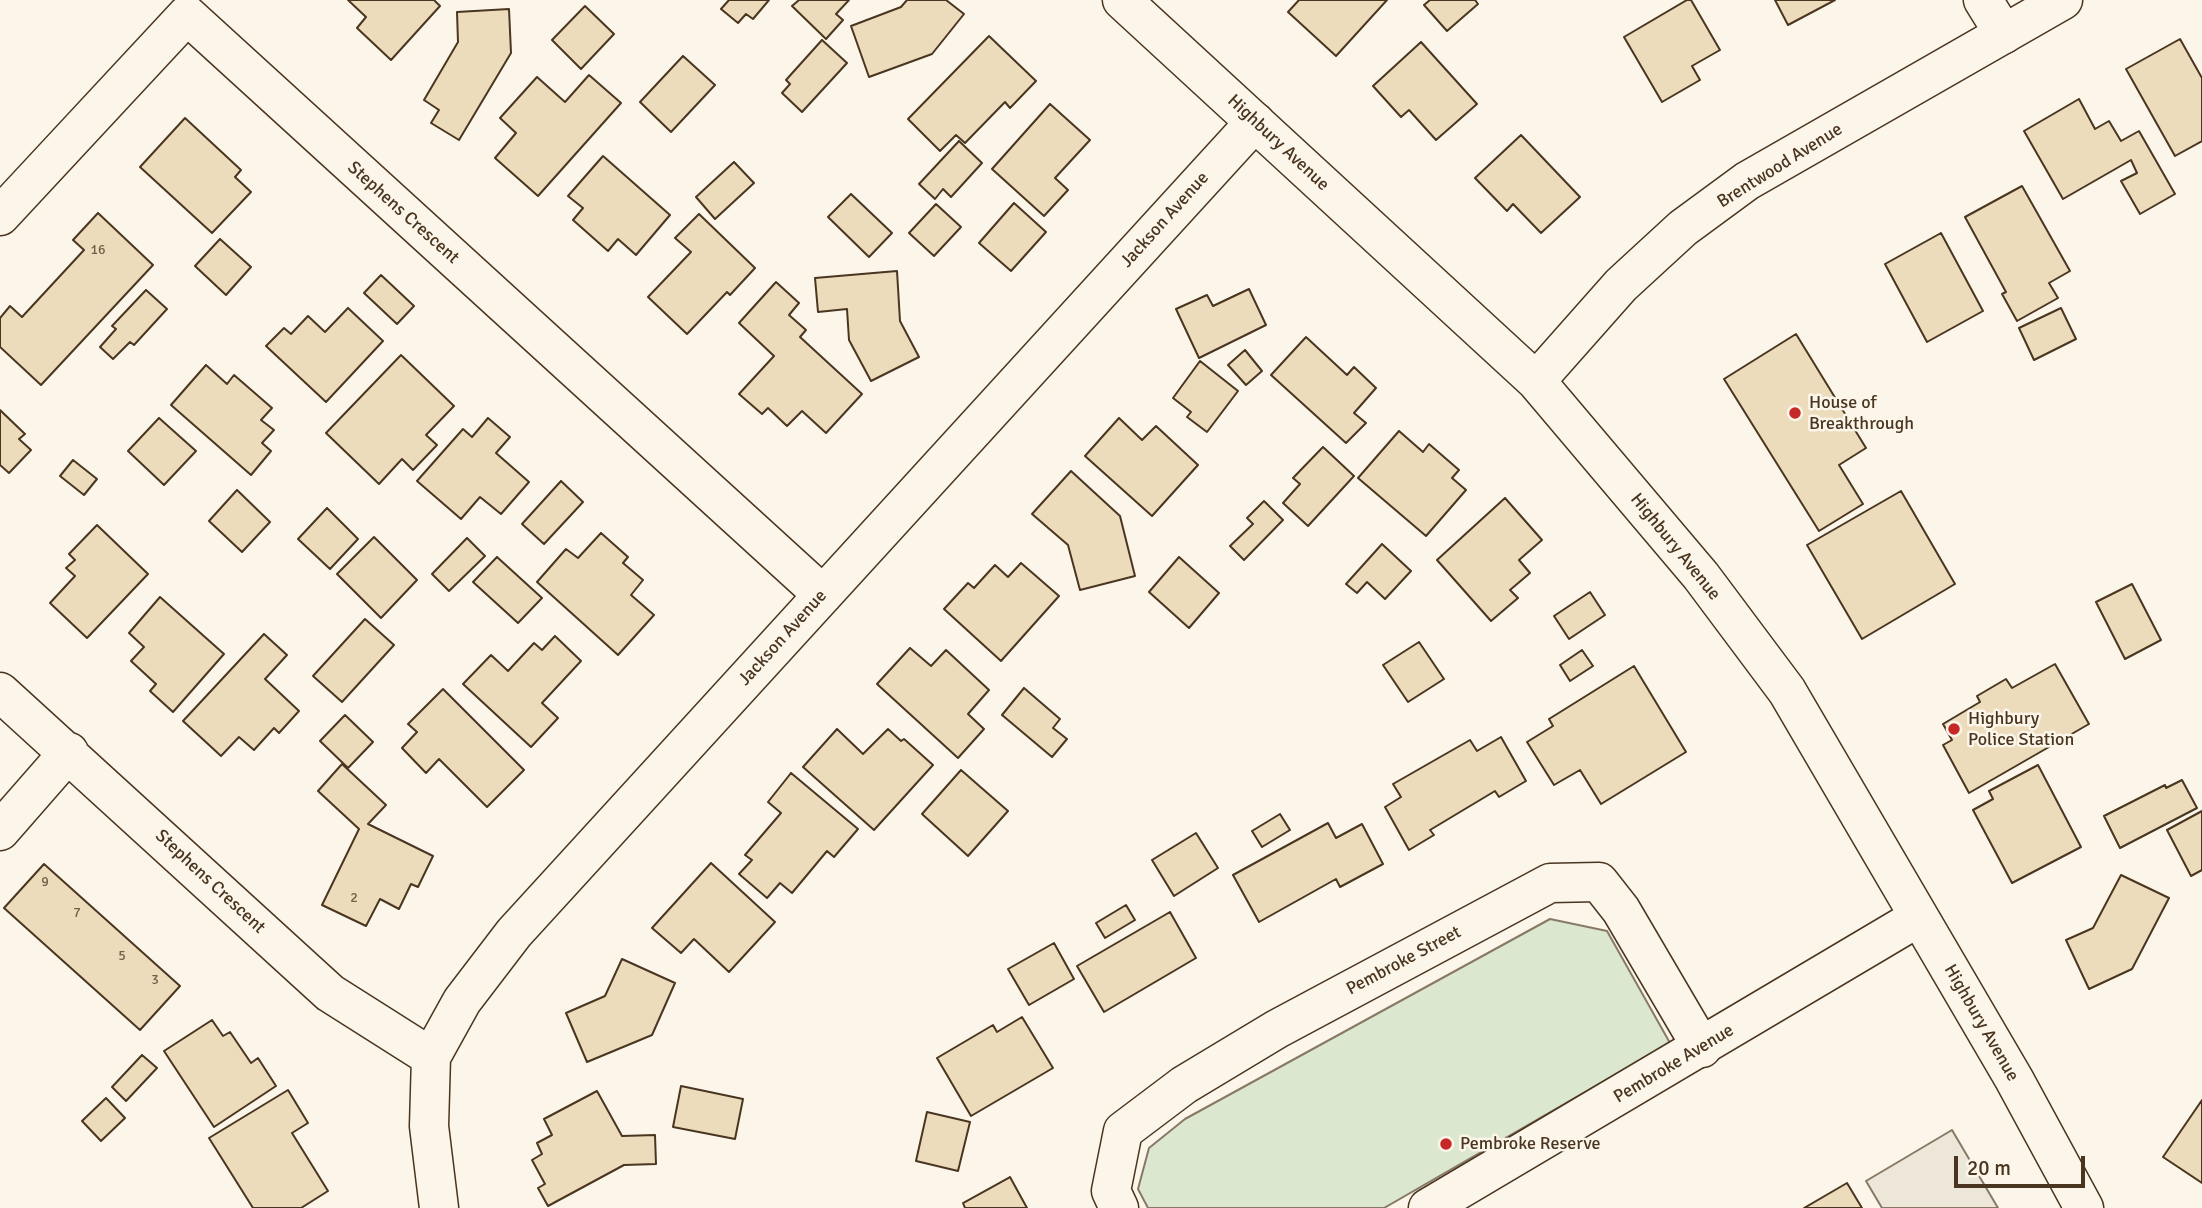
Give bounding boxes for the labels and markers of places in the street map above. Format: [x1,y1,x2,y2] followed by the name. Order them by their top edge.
[1809,392,1914,434] place label: House of Breakthrough
[1787,405,1803,421] marker: House of Breakthrough
[1968,708,2074,750] place label: Highbury Police Station
[1946,721,1962,737] marker: Highbury Police Station
[1460,1133,1600,1155] place label: Pembroke Reserve
[1438,1136,1454,1152] marker: Pembroke Reserve

